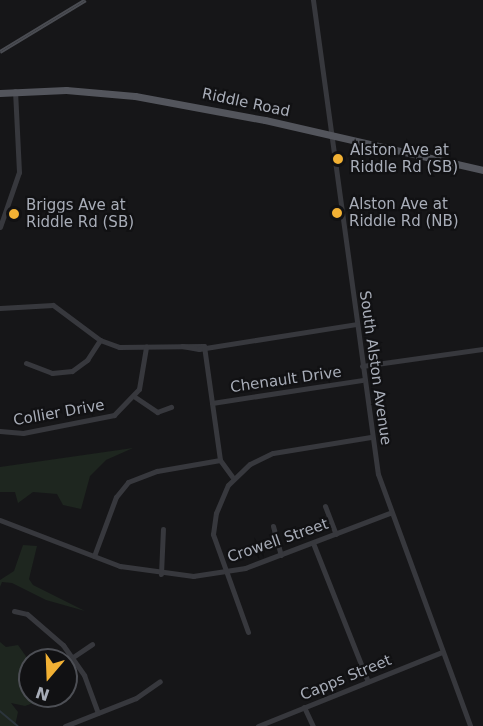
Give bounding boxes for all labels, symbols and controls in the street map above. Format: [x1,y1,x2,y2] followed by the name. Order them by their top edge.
[200,85,292,121] street label: Riddle Road
[350,141,458,176] place label: Alston Ave at Riddle Rd (SB)
[331,152,345,166] marker: Alston Ave at Riddle Rd (SB)
[349,195,459,230] place label: Alston Ave at Riddle Rd (NB)
[26,196,134,231] place label: Briggs Ave at Riddle Rd (SB)
[330,206,344,220] marker: Alston Ave at Riddle Rd (NB)
[7,207,21,221] marker: Briggs Ave at Riddle Rd (SB)
[355,290,395,446] street label: South Alston Avenue
[229,363,343,397] street label: Chenault Drive
[12,396,106,430] street label: Collier Drive
[225,515,331,567] street label: Crowell Street
[18,648,78,708] north arrow
[298,652,394,704] street label: Capps Street
[33,682,52,705] text: N

